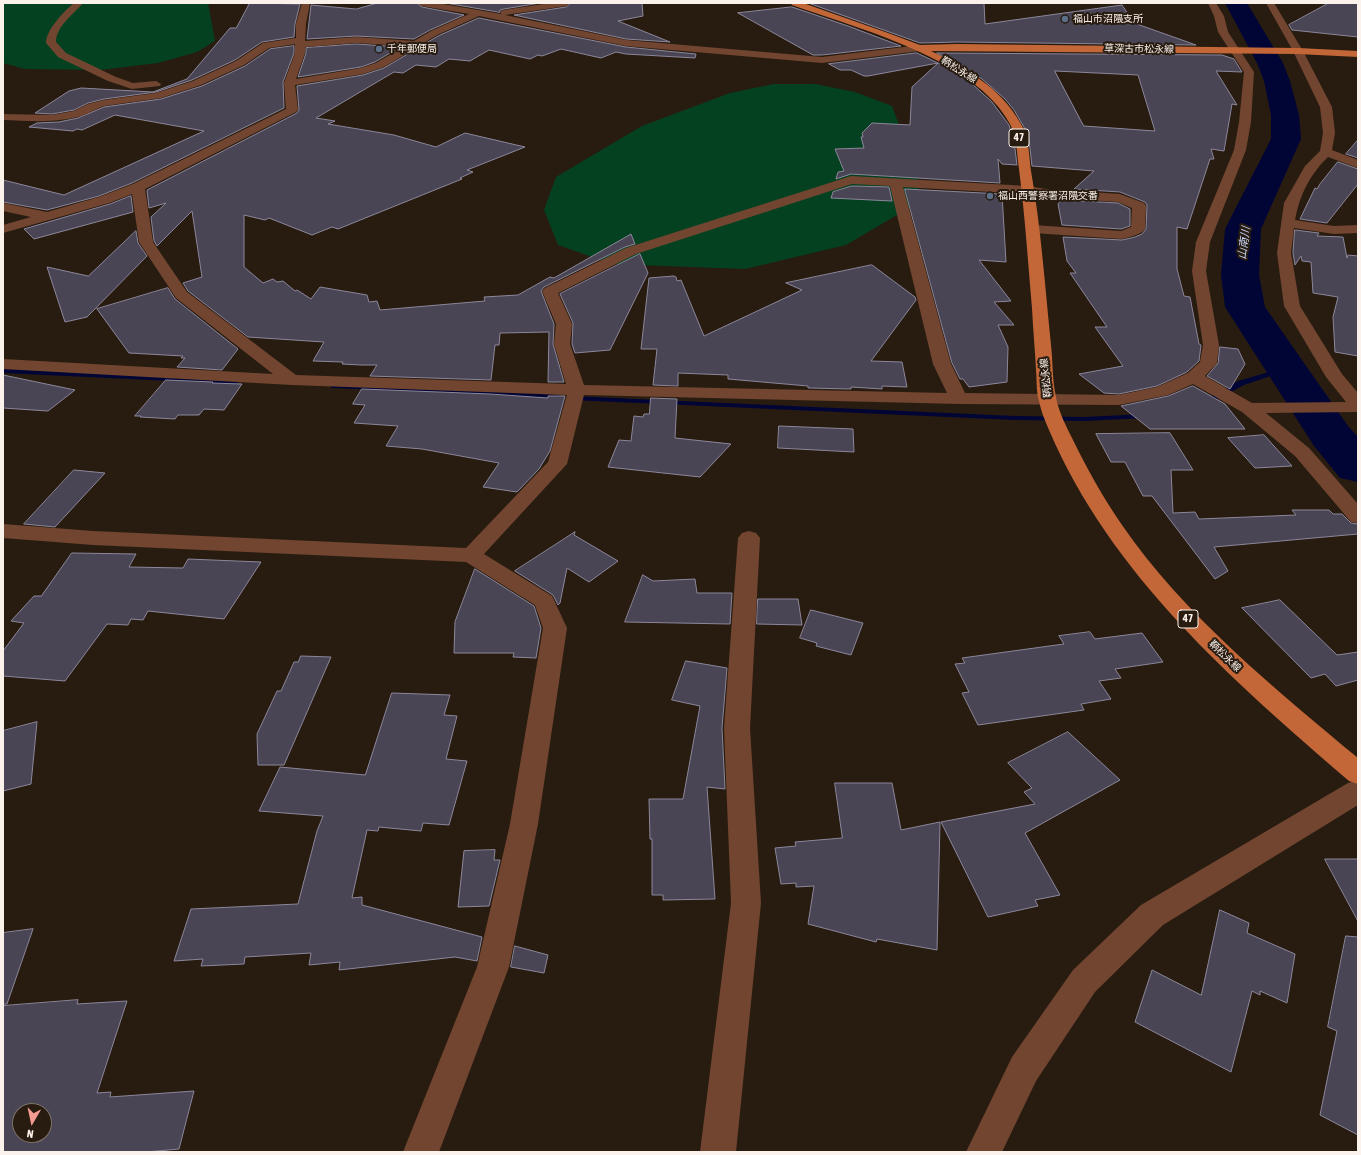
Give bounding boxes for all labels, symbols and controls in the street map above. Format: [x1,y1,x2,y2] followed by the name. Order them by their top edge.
[1073,13,1143,25] place label: 福山市沼隈支所
[1060,14,1070,24] marker: 福山市沼隈支所
[1104,42,1174,56] street label: 草深古市松永線
[387,43,437,55] place label: 千年郵便局
[374,44,384,54] marker: 千年郵便局
[939,54,979,86] street label: 鞆松永線
[1009,129,1029,147] road number: 47
[998,190,1098,202] place label: 福山西警察署沼隈交番
[985,191,995,201] marker: 福山西警察署沼隈交番
[1235,226,1253,260] water label: 山南川
[1038,357,1054,399] street label: 鞆松永線
[1178,610,1198,628] road number: 47
[1206,638,1244,674] street label: 鞆松永線
[12,1103,52,1143] north arrow
[26,1127,34,1140] text: N

